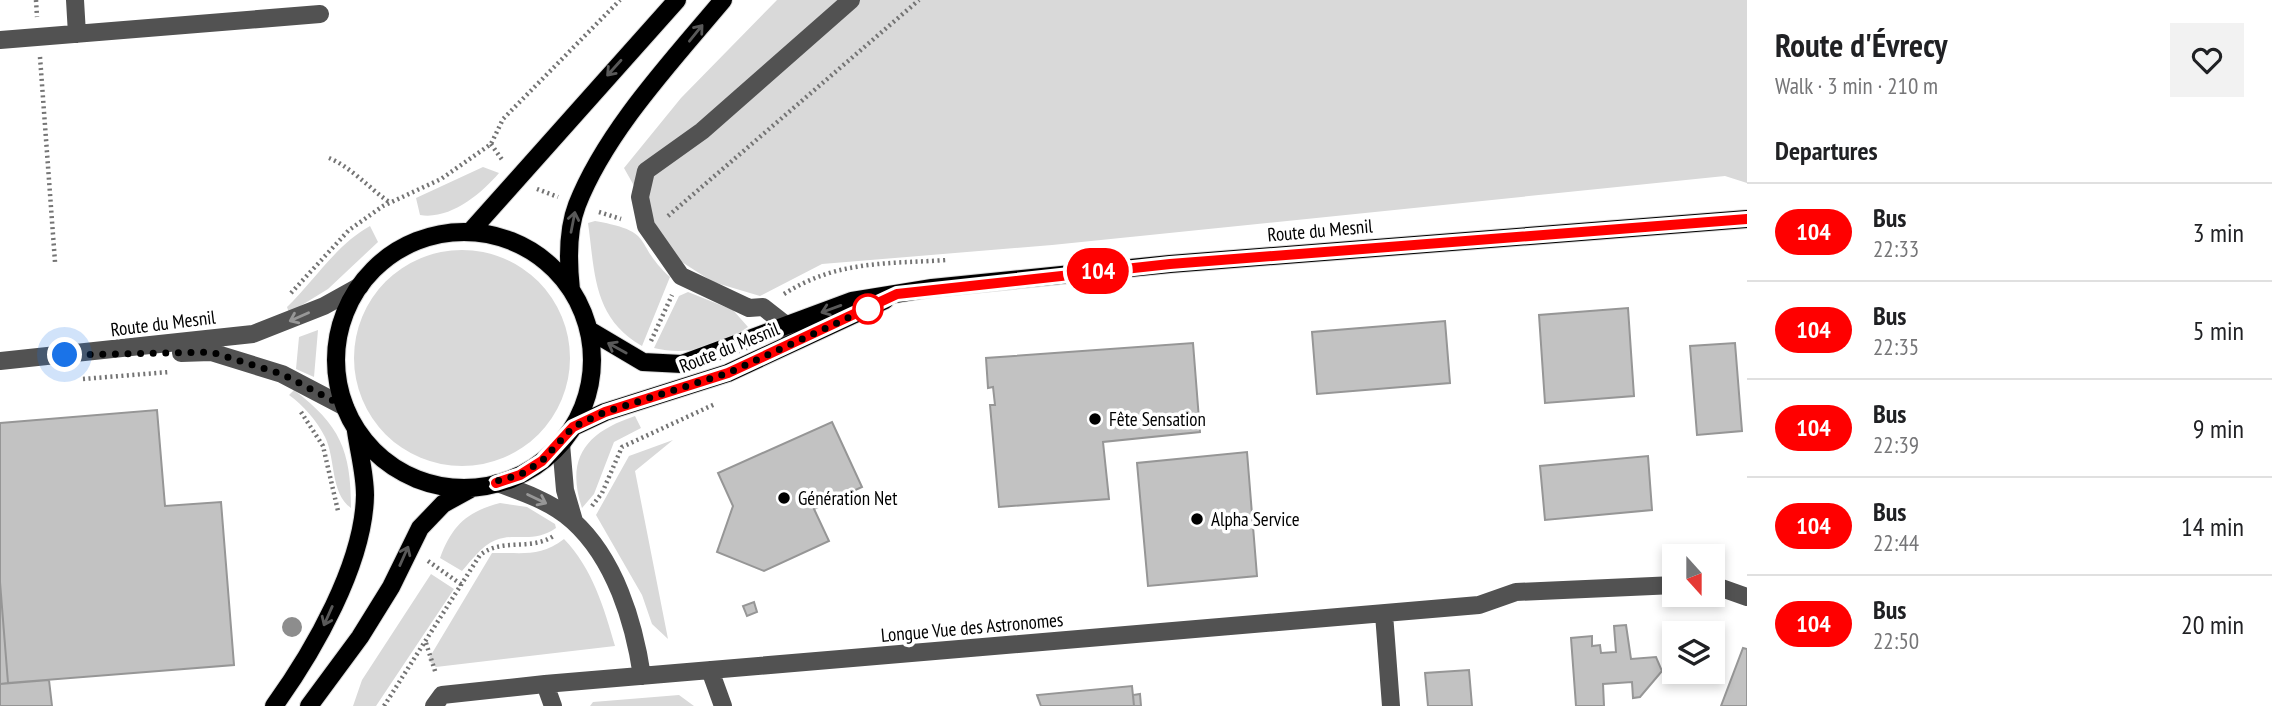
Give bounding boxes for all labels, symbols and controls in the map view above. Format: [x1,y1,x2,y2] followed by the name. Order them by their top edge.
[1775,23,1947,66] text: Route d'Évrecy
[2170,23,2244,97] button: heart
[688,24,704,42] one-way arrow
[606,59,622,77] one-way arrow
[1775,71,1938,100] text: Walk · 3 min · 210 m
[1775,134,1878,167] text: Departures
[1873,201,1906,234] text: Bus
[567,211,581,234] one-way arrow
[1266,213,1374,247] street label: Route du Mesnil
[1796,216,1831,247] text: 104
[2193,216,2244,249] text: 3 min
[1873,234,1919,263] text: 22:33
[1058,248,1138,294] line badge: 104
[1081,255,1115,286] text: 104
[853,294,883,324] unlabelled marker
[1873,299,1906,332] text: Bus
[820,304,842,316] one-way arrow
[109,305,217,341] street label: Route du Mesnil
[289,311,310,324] one-way arrow
[1796,314,1831,345] text: 104
[2193,314,2244,347] text: 5 min
[676,316,783,378] street label: Route du Mesnil
[1873,332,1919,361] text: 22:35
[47,337,82,372] your location
[607,341,628,354] one-way arrow
[1873,397,1906,430] text: Bus
[1109,407,1206,431] place label: Fête Sensation
[1087,411,1103,427] marker: Fête Sensation
[1796,412,1831,443] text: 104
[2193,412,2244,445] text: 9 min
[1873,430,1919,459] text: 22:39
[798,486,898,510] place label: Génération Net
[776,490,792,506] marker: Génération Net
[526,493,547,506] one-way arrow
[1873,495,1906,528] text: Bus
[1211,507,1300,531] place label: Alpha Service
[1796,510,1831,541] text: 104
[2181,510,2244,543] text: 14 min
[1189,511,1205,527] marker: Alpha Service
[1873,528,1919,557] text: 22:44
[1662,544,1726,607] north arrow
[1662,544,1725,684] map controls
[398,546,411,568] one-way arrow
[1873,593,1906,626] text: Bus
[321,605,334,626] one-way arrow
[880,607,1064,647] street label: Longue Vue des Astronomes
[1796,608,1831,639] text: 104
[2181,608,2244,641] text: 20 min
[1662,621,1725,684] button: layers
[1873,626,1919,655] text: 22:50

